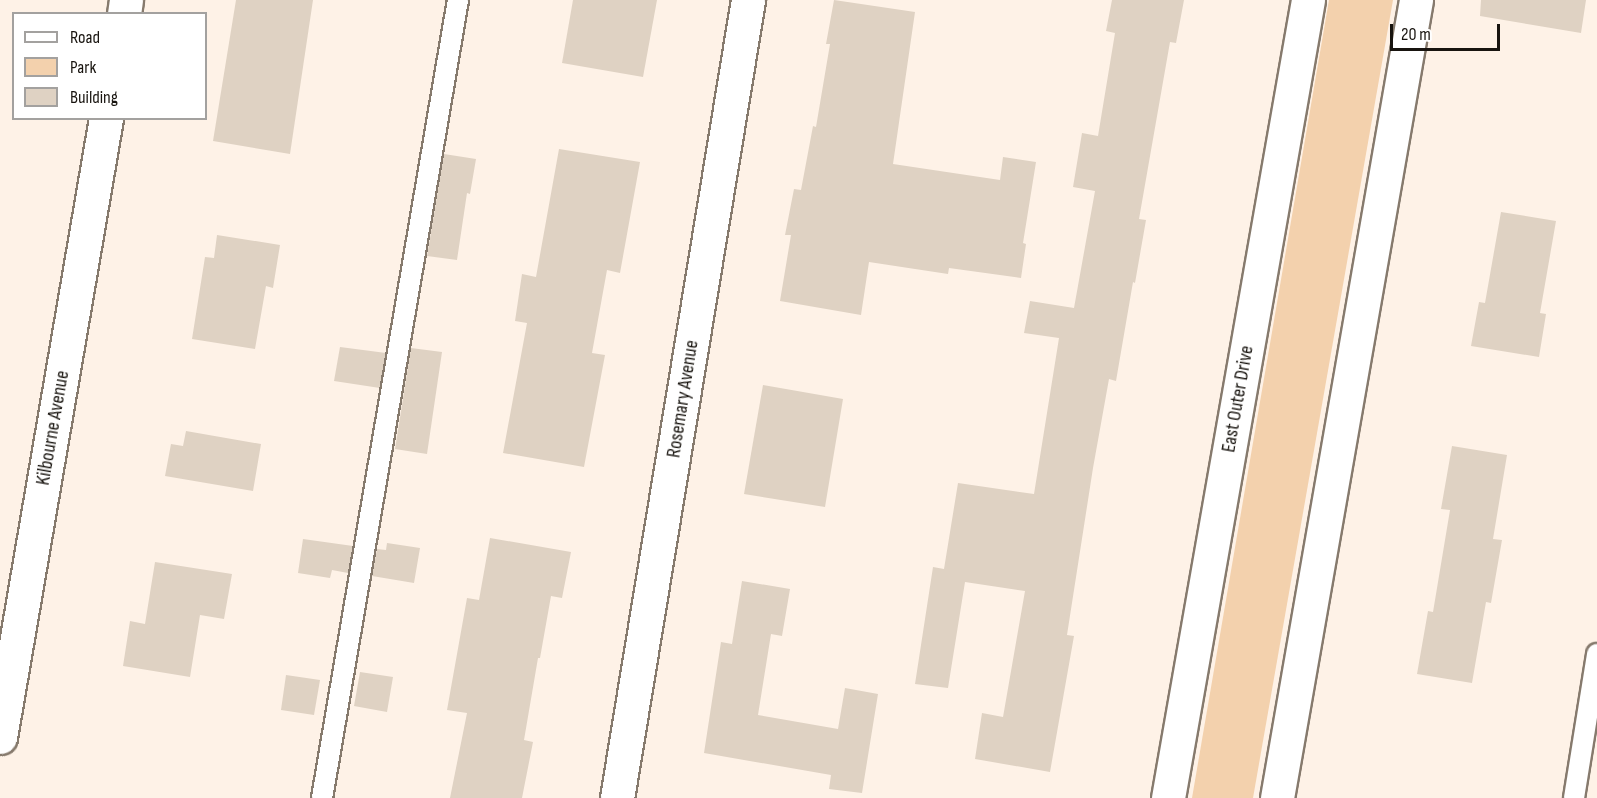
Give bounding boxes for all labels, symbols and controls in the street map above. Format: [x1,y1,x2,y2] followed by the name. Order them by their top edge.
[12,12,207,120] legend
[1393,12,1502,50] scale bar
[1401,24,1431,45] text: 20 m
[70,27,100,48] text: Road
[70,57,96,78] text: Park
[70,87,118,108] text: Building
[662,338,704,460] street label: Rosemary Avenue
[1217,344,1259,454] street label: East Outer Drive
[31,369,75,487] street label: Kilbourne Avenue

